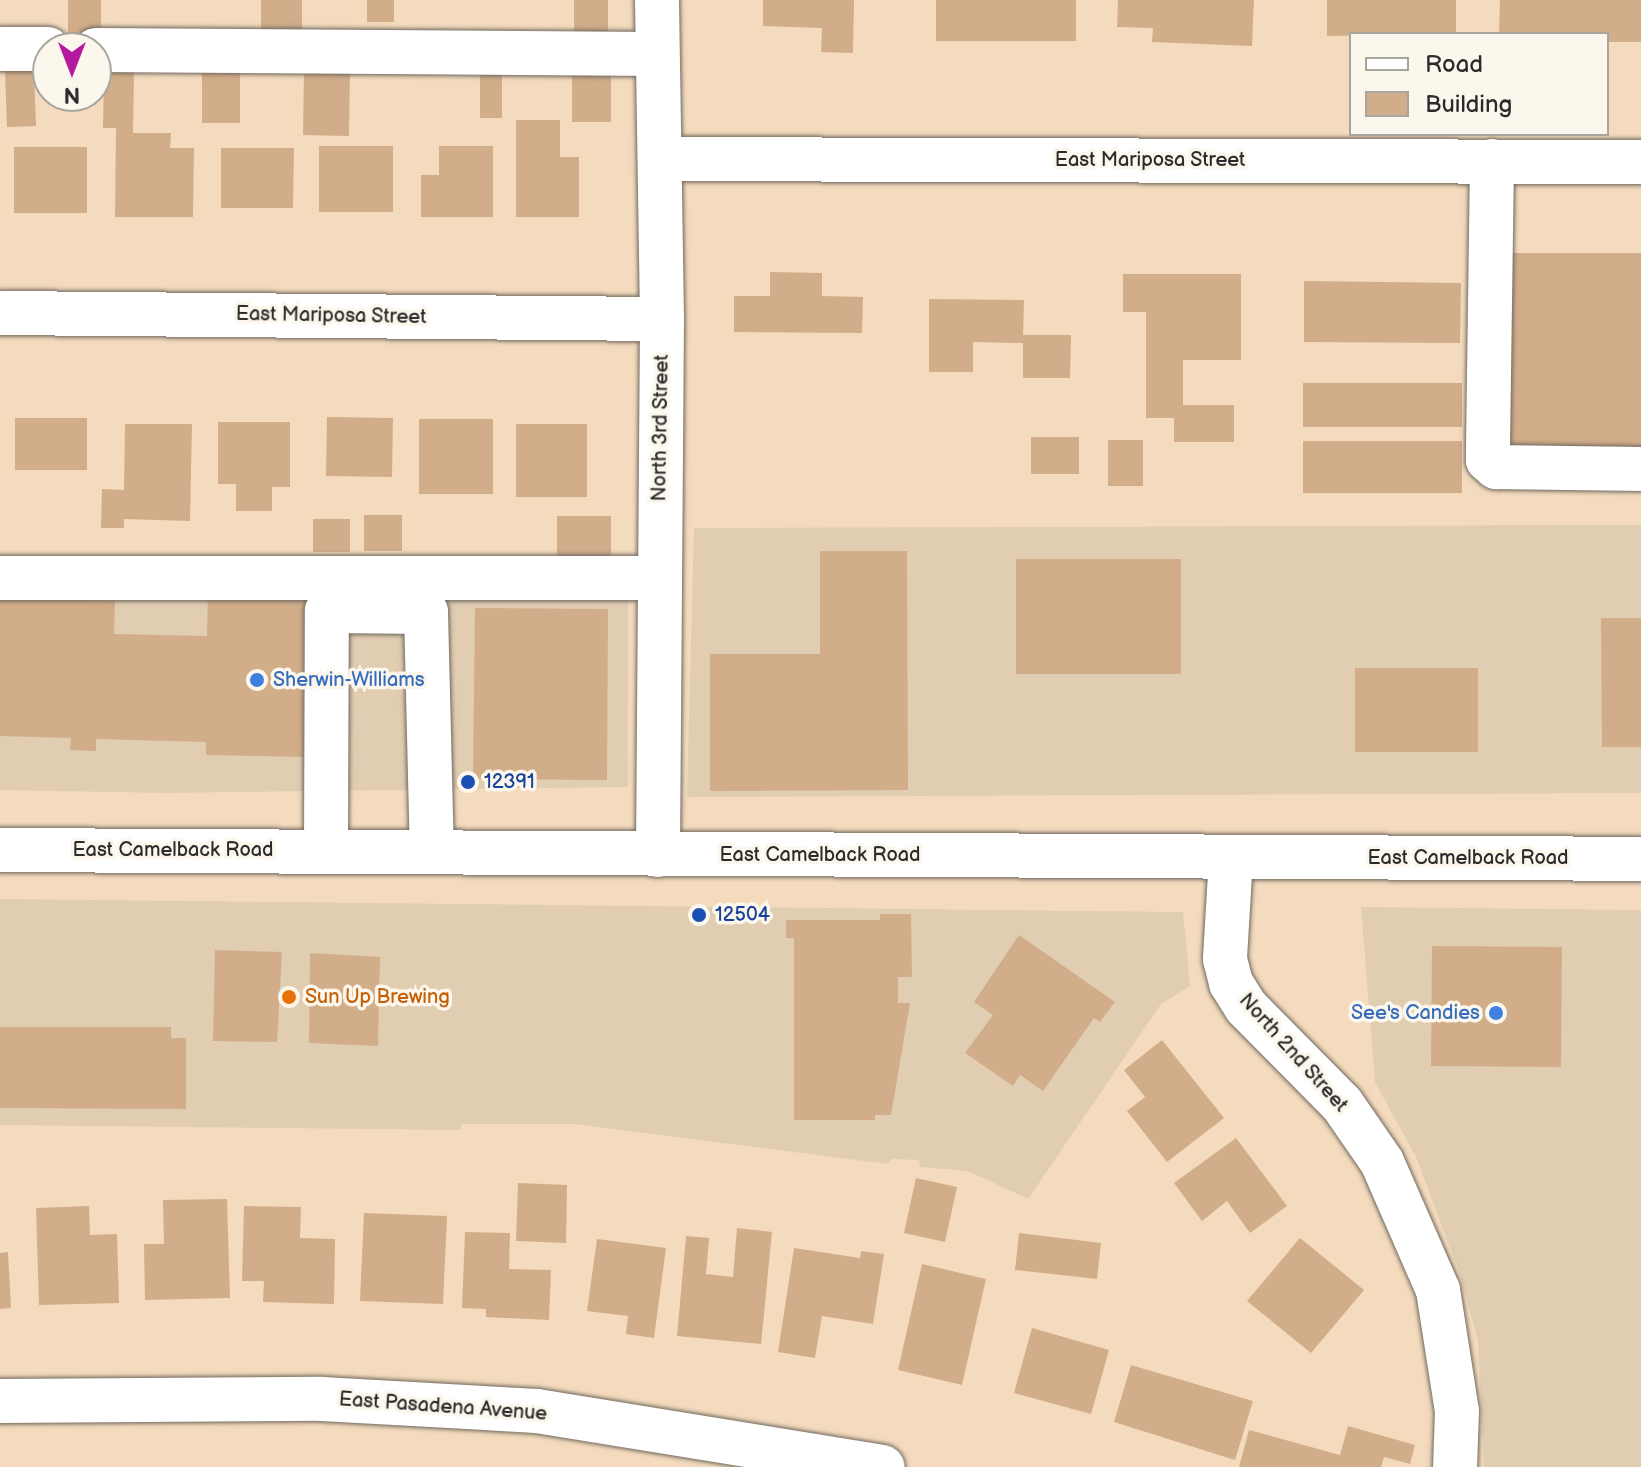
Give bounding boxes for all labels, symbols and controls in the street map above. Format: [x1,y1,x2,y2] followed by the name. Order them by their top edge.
[32,32,112,112] north arrow
[1349,32,1609,136] legend
[1425,50,1483,79] text: Road
[64,81,80,108] text: N
[1425,90,1512,119] text: Building
[1055,148,1245,172] street label: East Mariposa Street
[235,302,427,330] street label: East Mariposa Street
[648,354,674,502] street label: North 3rd Street
[273,668,425,692] place label: Sherwin-Williams
[248,671,266,689] marker: Sherwin-Williams
[484,770,535,794] place label: 12391
[459,773,477,791] marker: 12391
[72,838,274,862] street label: East Camelback Road
[719,843,921,867] street label: East Camelback Road
[1367,846,1569,870] street label: East Camelback Road
[715,903,770,927] place label: 12504
[690,906,708,924] marker: 12504
[305,985,450,1009] place label: Sun Up Brewing
[280,988,298,1006] marker: Sun Up Brewing
[1233,989,1353,1117] street label: North 2nd Street
[1351,1001,1480,1025] place label: See's Candies
[1487,1004,1505,1022] marker: See's Candies
[338,1388,548,1426] street label: East Pasadena Avenue

